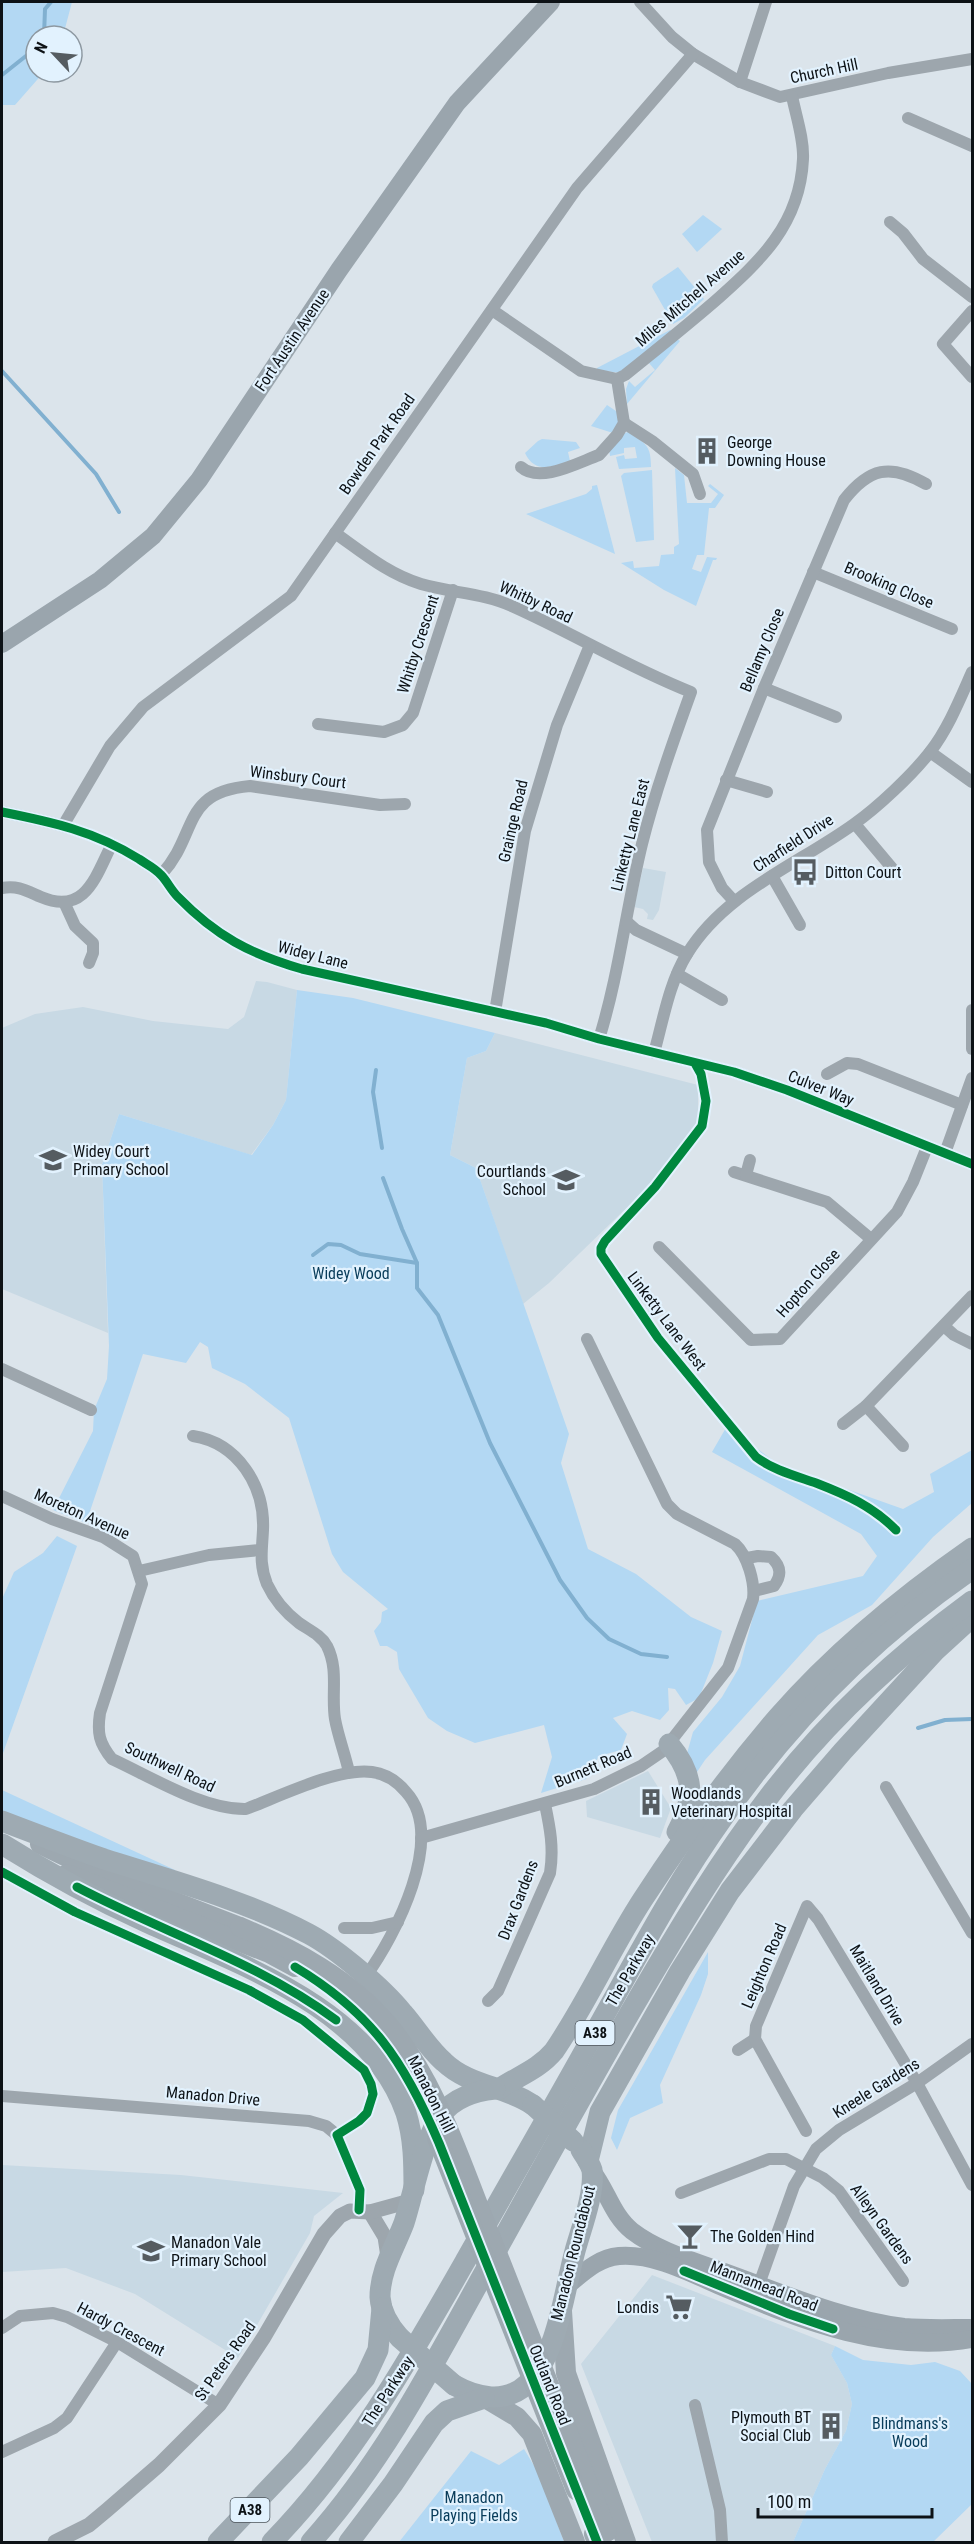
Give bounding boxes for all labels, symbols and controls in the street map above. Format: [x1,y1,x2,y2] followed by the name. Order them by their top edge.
[24,24,84,84] north arrow
[30,39,52,56] text: N
[788,55,860,87] street label: Church Hill
[632,246,748,350] street label: Miles Mitchell Avenue
[251,285,333,395] street label: Fort Austin Avenue
[335,390,419,498] street label: Bowden Park Road
[727,433,826,470] place label: George Downing House
[692,436,722,466] building icon: George Downing House
[841,558,937,612] street label: Brooking Close
[496,577,576,627] street label: Whitby Road
[393,592,443,696] street label: Whitby Crescent
[736,605,788,695] street label: Bellamy Close
[249,762,347,792] street label: Winsbury Court
[607,777,653,893] street label: Linketty Lane East
[494,778,532,864] street label: Grainge Road
[749,810,837,876] street label: Charfield Drive
[790,857,820,887] bus stop icon: Ditton Court
[825,863,902,882] place label: Ditton Court
[276,937,350,973] street label: Widey Lane
[785,1066,857,1110] street label: Culver Way
[73,1142,169,1179] place label: Widey Court Primary School
[38,1145,68,1175] school or university icon: Widey Court Primary School
[477,1162,546,1199] place label: Courtlands School
[551,1165,581,1195] school or university icon: Courtlands School
[772,1245,844,1321] street label: Hopton Close
[312,1264,390,1283] park label: Widey Wood
[624,1268,711,1374] street label: Linketty Lane West
[31,1484,133,1544] street label: Moreton Avenue
[122,1738,218,1796] street label: Southwell Road
[552,1742,634,1792] street label: Burnett Road
[671,1784,792,1821] place label: Woodlands Veterinary Hospital
[636,1787,666,1817] building icon: Woodlands Veterinary Hospital
[494,1857,542,1943] street label: Drax Gardens
[738,1921,790,2011] street label: Leighton Road
[602,1930,658,2010] street label: The Parkway
[845,1941,909,2029] street label: Maitland Drive
[576,2021,614,2045] road number: A38
[404,2052,458,2136] street label: Manadon Hill
[829,2054,923,2122] street label: Kneele Gardens
[165,2082,261,2110] street label: Manadon Drive
[847,2180,917,2268] street label: Alleyn Gardens
[547,2183,599,2323] street label: Manadon Roundabout
[675,2221,705,2251] bar icon: The Golden Hind
[710,2227,815,2246] place label: The Golden Hind
[171,2233,267,2270] place label: Manadon Vale Primary School
[136,2236,166,2266] school or university icon: Manadon Vale Primary School
[707,2257,821,2315] street label: Mannamead Road
[664,2292,694,2322] supermarket icon: Londis
[74,2298,168,2360] street label: Hardy Crescent
[617,2298,659,2317] place label: Londis
[190,2317,260,2405] street label: St Peters Road
[525,2342,575,2428] street label: Outland Road
[358,2352,418,2430] street label: The Parkway
[731,2408,811,2445] place label: Plymouth BT Social Club
[816,2411,846,2441] building icon: Plymouth BT Social Club
[872,2414,948,2451] park label: Blindmans's Wood
[758,2481,932,2519] scale bar
[430,2488,518,2525] park label: Manadon Playing Fields
[767,2491,811,2512] text: 100 m
[230,2498,270,2522] road number: A38

